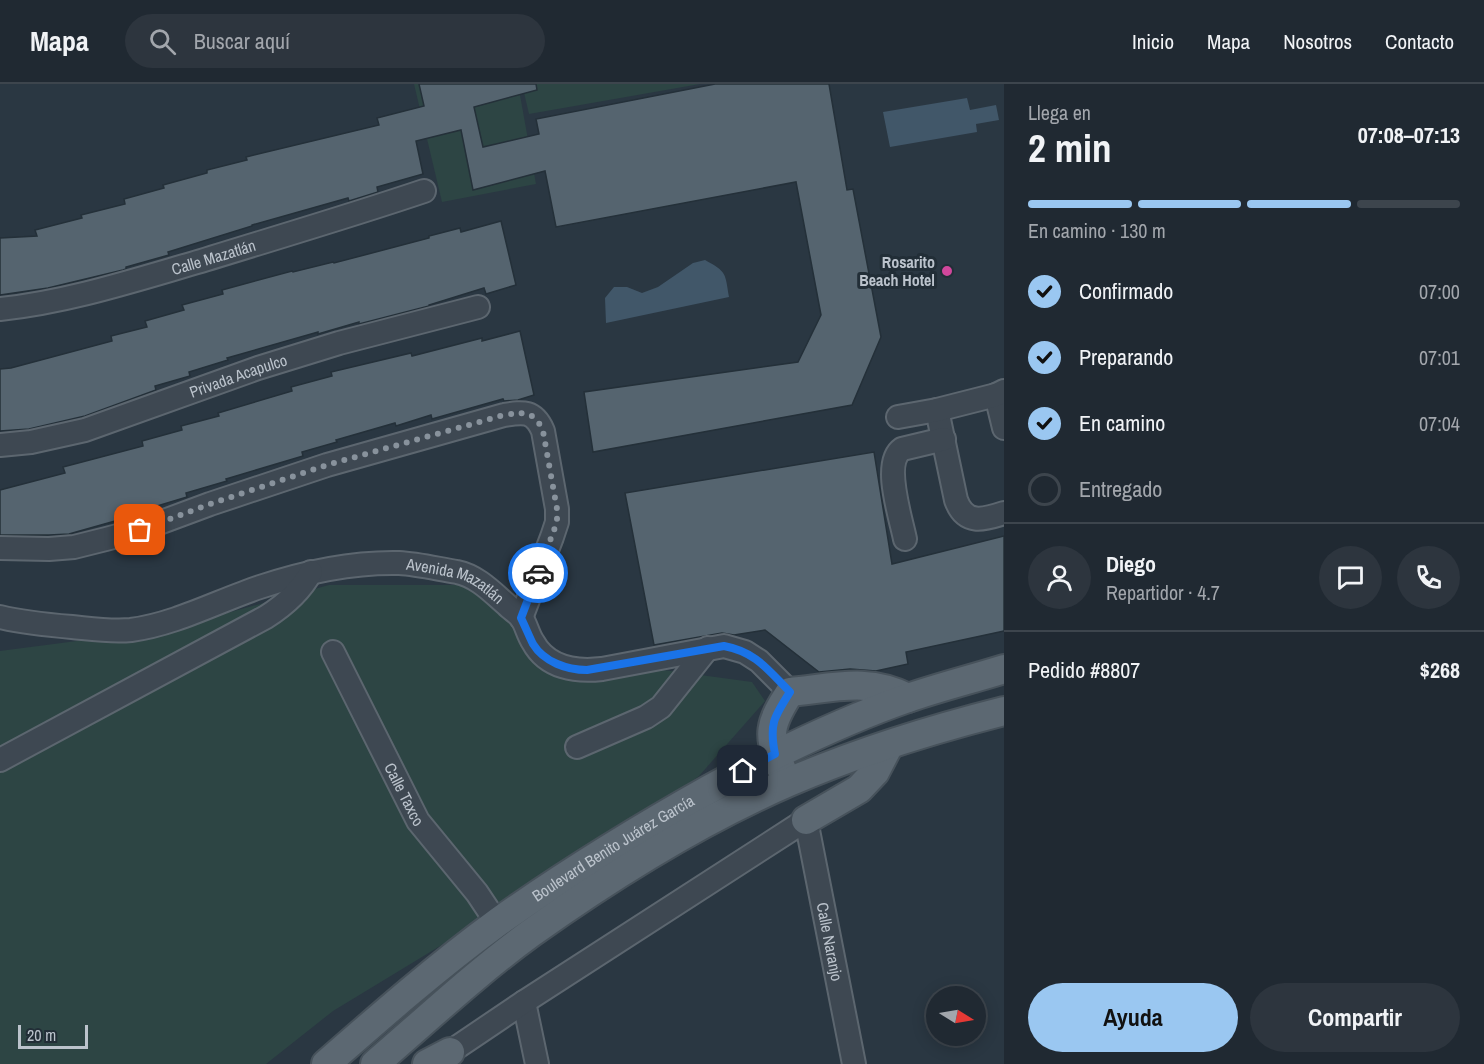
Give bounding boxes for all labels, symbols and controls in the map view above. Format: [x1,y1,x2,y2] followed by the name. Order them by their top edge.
[125,14,545,68] search box
[30,22,89,60] text: Mapa
[146,25,179,58] icon: search
[194,26,290,56] text: Buscar aquí
[1132,27,1174,56] text: Inicio
[1207,27,1250,56] text: Mapa
[1283,27,1352,56] text: Nosotros
[1385,27,1454,56] text: Contacto
[1028,99,1091,126] text: Llega en
[1358,120,1460,150] text: 07:08–07:13
[1028,122,1112,174] text: 2 min
[1028,217,1166,244] text: En camino · 130 m
[169,234,258,280] street label: Calle Mazatlán
[859,251,935,291] place label: Rosarito Beach Hotel
[940,264,954,278] marker: Rosarito Beach Hotel
[1028,275,1061,308] icon: check
[1079,276,1173,306] text: Confirmado
[1419,278,1460,305] text: 07:00
[1028,341,1061,374] icon: check
[1079,342,1173,372] text: Preparando
[1419,344,1460,371] text: 07:01
[186,349,290,403] street label: Privada Acapulco
[1028,407,1061,440] icon: check
[1079,408,1165,438] text: En camino
[1419,410,1460,437] text: 07:04
[1079,474,1162,504] text: Entregado
[114,504,165,555] pin
[123,513,156,546] icon: bag
[508,543,568,603] courier
[1028,546,1091,609] button: person
[1319,546,1382,609] button: chat
[1397,546,1460,609] button: phone
[1106,549,1156,579] text: Diego
[404,553,509,609] street label: Avenida Mazatlán
[522,557,555,590] icon: car
[1106,579,1220,606] text: Repartidor · 4.7
[1028,655,1140,685] text: Pedido #8807
[1420,655,1460,685] text: $268
[717,745,768,796] pin
[726,754,759,787] icon: home
[379,759,429,831] street label: Calle Taxco
[528,789,699,906] street label: Boulevard Benito Juárez García
[811,901,848,983] street label: Calle Naranjo
[1028,983,1238,1052] button: Ayuda
[1250,983,1460,1052] button: Compartir
[926,986,986,1046] north arrow
[926,986,986,1046] map controls
[18,1022,88,1050] scale bar
[27,1024,56,1046] text: 20 m

